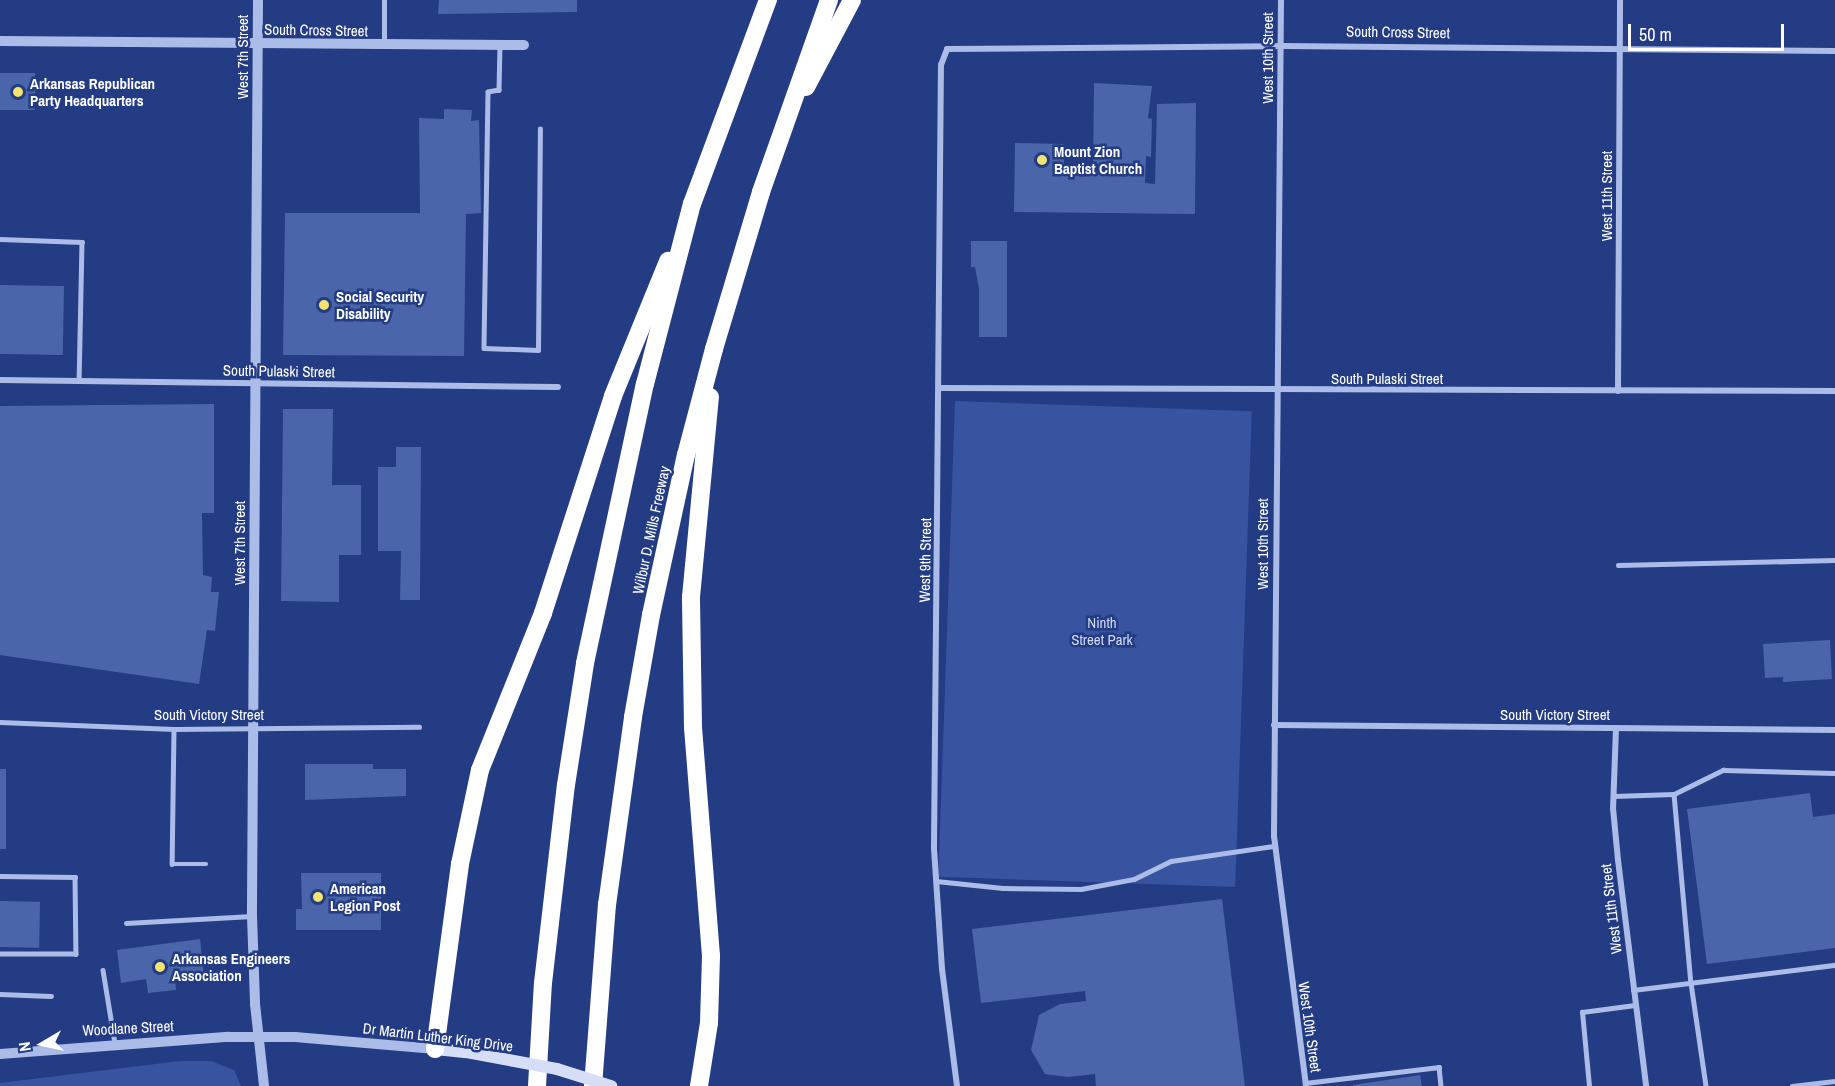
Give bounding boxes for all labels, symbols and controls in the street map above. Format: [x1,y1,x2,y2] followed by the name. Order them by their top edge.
[1259,12,1277,104] street label: West 10th Street
[1631,12,1787,50] scale bar
[234,15,252,99] street label: West 7th Street
[264,20,368,40] street label: South Cross Street
[1346,22,1450,42] street label: South Cross Street
[1639,22,1672,47] text: 50 m
[30,74,155,109] place label: Arkansas Republican Party Headquarters
[11,85,25,99] marker: Arkansas Republican Party Headquarters
[1054,142,1142,177] place label: Mount Zion Baptist Church
[1598,151,1616,241] street label: West 11th Street
[1035,153,1049,167] marker: Mount Zion Baptist Church
[336,287,424,322] place label: Social Security Disability
[317,298,331,312] marker: Social Security Disability
[223,361,335,381] street label: South Pulaski Street
[1331,370,1443,388] street label: South Pulaski Street
[629,464,673,596] street label: Wilbur D. Mills Freeway
[1254,498,1272,590] street label: West 10th Street
[231,501,249,585] street label: West 7th Street
[915,518,935,602] street label: West 9th Street
[1071,613,1133,648] park label: Ninth Street Park
[154,706,264,724] street label: South Victory Street
[1500,706,1610,724] street label: South Victory Street
[1597,863,1625,955] street label: West 11th Street
[330,879,400,914] place label: American Legion Post
[311,890,325,904] marker: American Legion Post
[172,949,290,984] place label: Arkansas Engineers Association
[153,960,167,974] marker: Arkansas Engineers Association
[1295,980,1325,1074] street label: West 10th Street
[12,1014,72,1074] north arrow
[82,1017,174,1039] street label: Woodlane Street
[362,1019,514,1055] street label: Dr Martin Luther King Drive
[13,1040,36,1053] text: N

